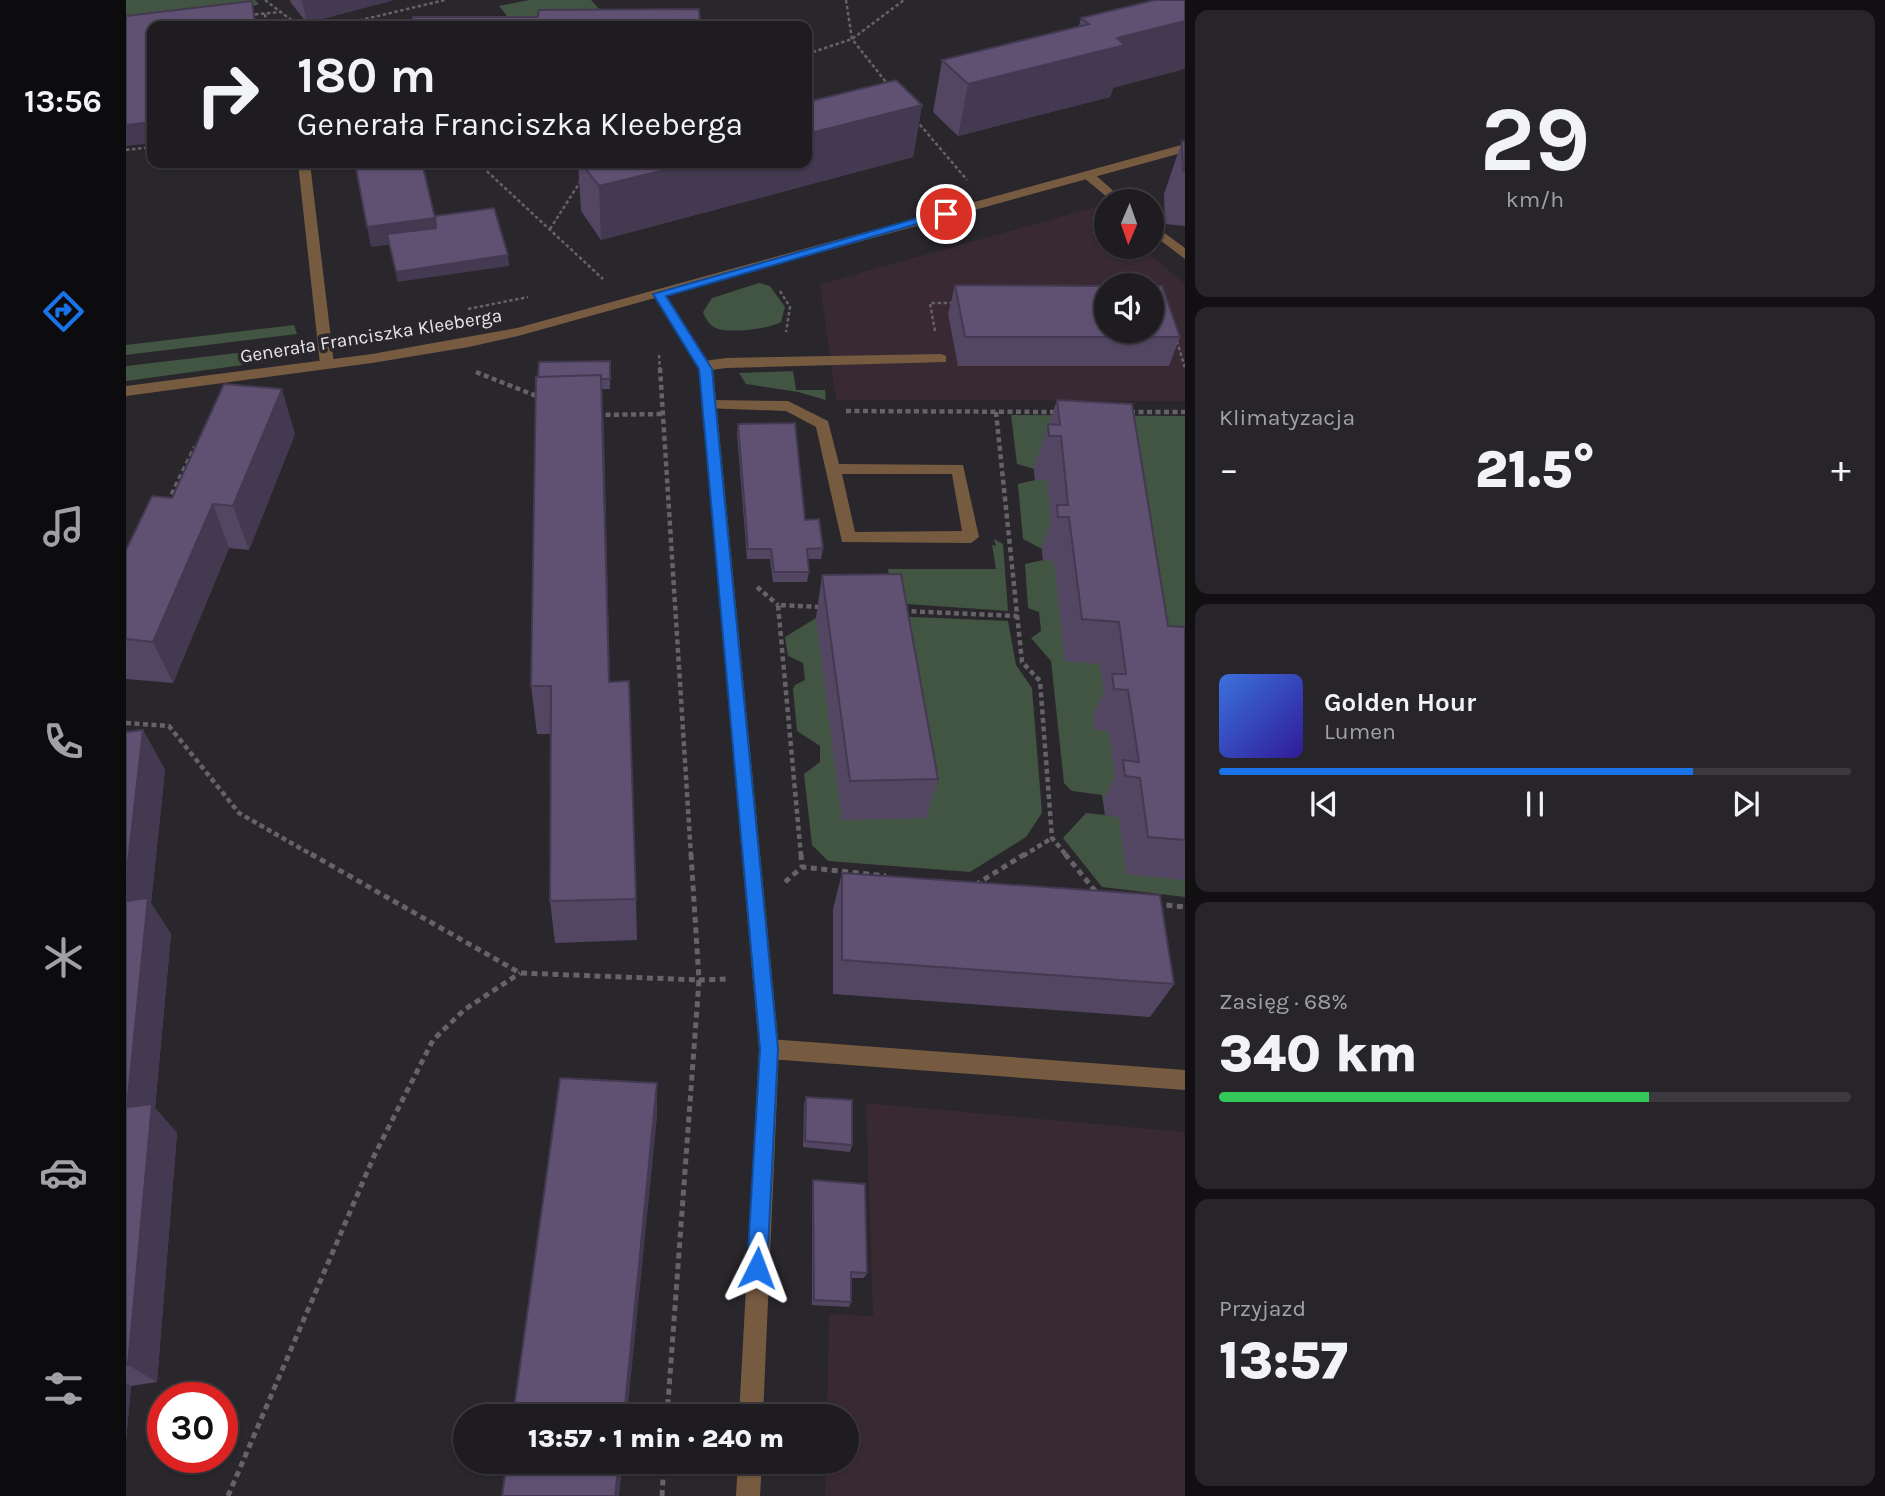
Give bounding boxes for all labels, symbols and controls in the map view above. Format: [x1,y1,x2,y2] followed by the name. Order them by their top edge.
[297,47,436,104] text: 180 m
[182,49,273,140] icon: right
[24,83,102,120] text: 13:56
[1480,87,1590,193] text: 29
[297,106,743,143] text: Generała Franciszka Kleeberga
[916,184,976,244] pin
[1506,186,1564,213] text: km/h
[1094,189,1164,259] north arrow
[1094,189,1164,343] map controls
[927,195,965,233] icon: arrive
[1094,273,1164,343] button: sound
[39,287,88,336] icon: directions
[238,304,504,368] street label: Generała Franciszka Kleeberga
[1219,404,1355,431] text: Klimatyzacja
[1475,439,1595,500] text: 21.5°
[1219,447,1239,492] text: −
[1831,447,1851,492] text: +
[39,502,88,551] icon: music
[1324,687,1476,718] text: Golden Hour
[39,717,88,766] icon: phone
[1324,718,1396,745] text: Lumen
[1305,785,1343,823] icon: previous
[1516,785,1554,823] icon: pause
[1727,785,1765,823] icon: next
[39,933,88,982] icon: climate
[1219,988,1348,1015] text: Zasięg · 68%
[1219,1023,1417,1084] text: 340 km
[39,1148,88,1197] icon: car
[720,1231,794,1305] position arrow
[1219,1295,1306,1322] text: Przyjazd
[1219,1330,1348,1391] text: 13:57
[39,1364,88,1413] icon: filters
[147,1382,238,1473] speed limit sign: 30
[528,1423,784,1454] text: 13:57 · 1 min · 240 m

